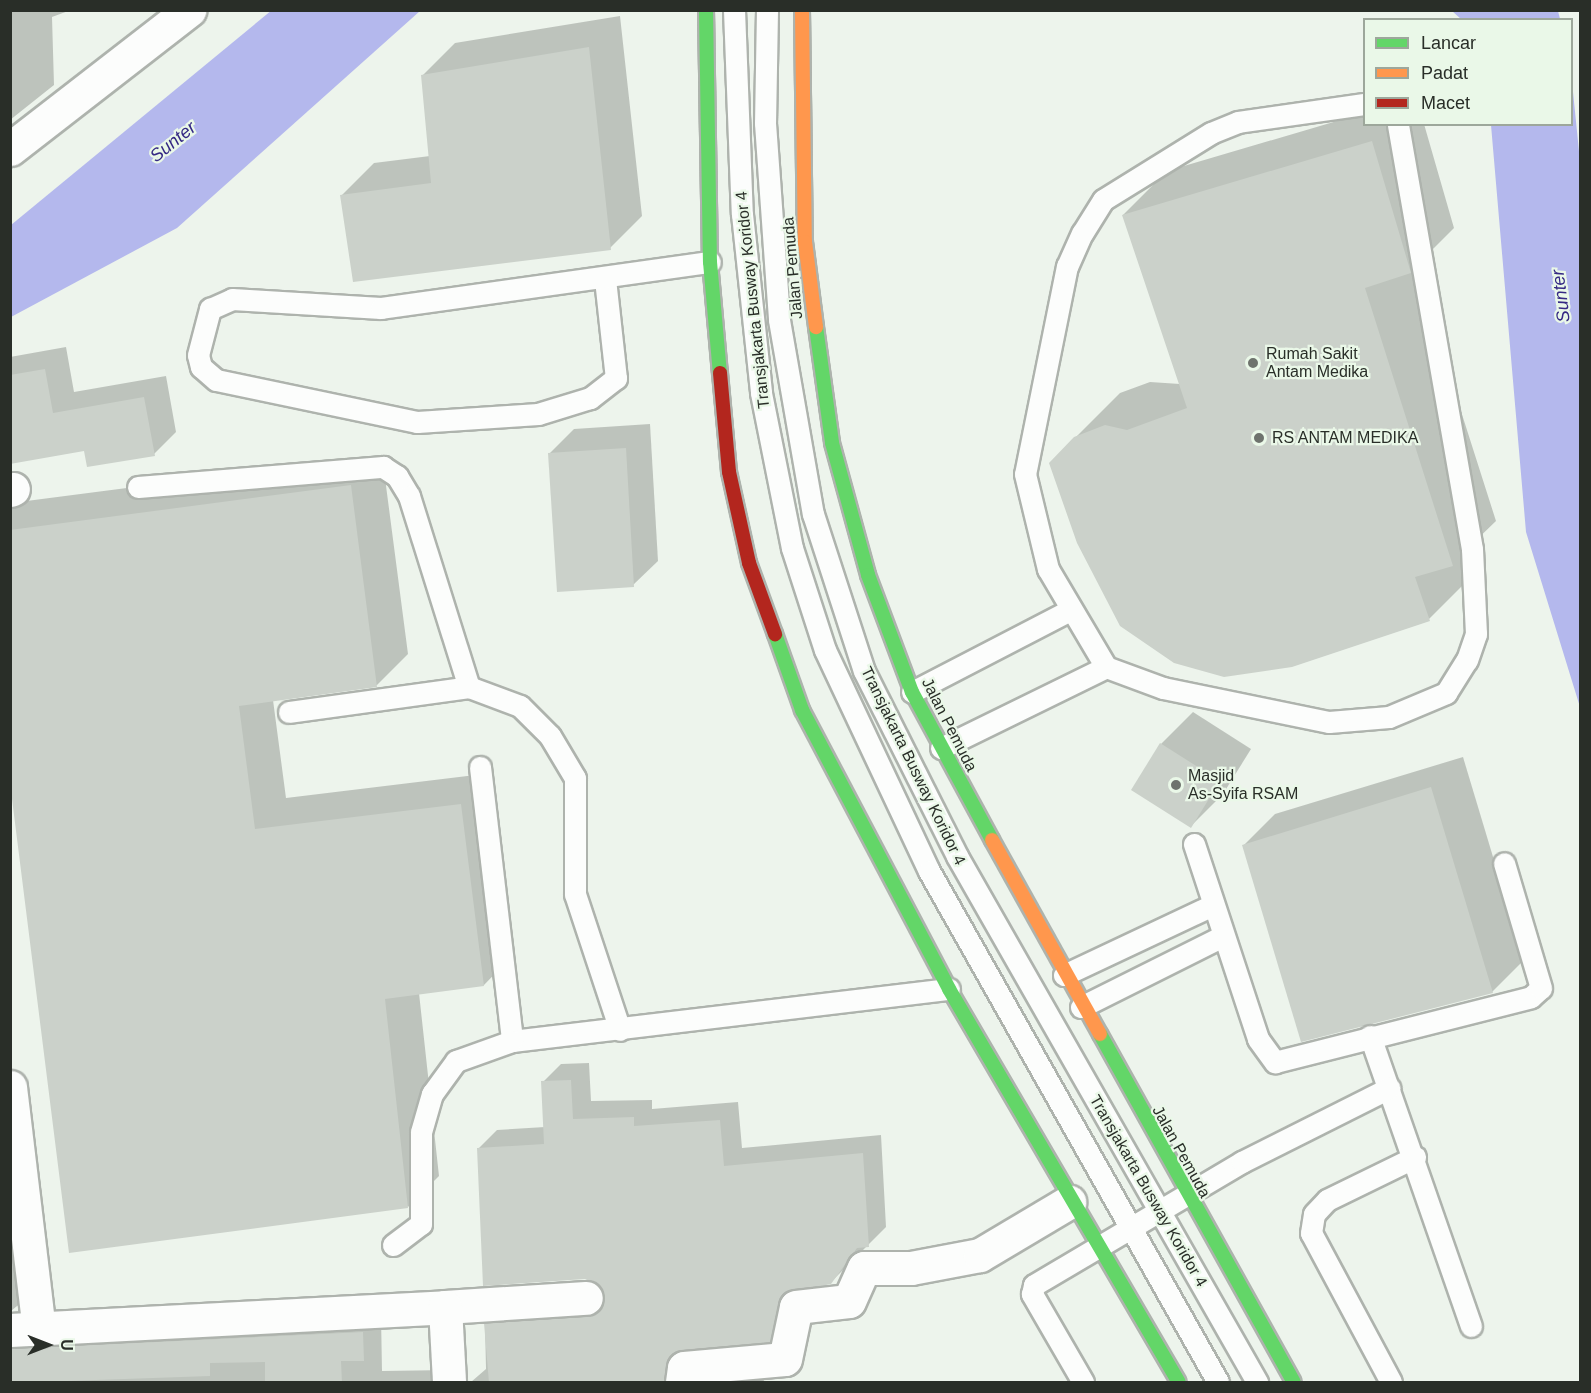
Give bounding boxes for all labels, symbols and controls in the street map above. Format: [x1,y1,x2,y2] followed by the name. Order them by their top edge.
[1363,18,1573,126] legend
[1421,33,1476,53] text: Lancar
[1421,63,1468,83] text: Padat
[1421,93,1470,113] text: Macet
[146,117,200,167] water label: Sunter
[732,191,774,409] street label: Transjakarta Busway Koridor 4
[779,216,807,320] street label: Jalan Pemuda
[1547,268,1575,324] water label: Sunter
[1266,344,1368,382] place label: Rumah Sakit Antam Medika
[1244,354,1262,372] marker: Rumah Sakit Antam Medika
[1272,428,1419,448] place label: RS ANTAM MEDIKA
[1250,429,1268,447] marker: RS ANTAM MEDIKA
[857,664,969,868] street label: Transjakarta Busway Koridor 4
[917,675,981,775] street label: Jalan Pemuda
[1188,766,1298,804] place label: Masjid As-Syifa RSAM
[1169,778,1183,792] marker: Masjid As-Syifa RSAM
[1085,1092,1211,1290] street label: Transjakarta Busway Koridor 4
[1148,1103,1214,1201] street label: Jalan Pemuda
[18,1315,78,1375] north arrow
[58,1339,75,1351] text: U

